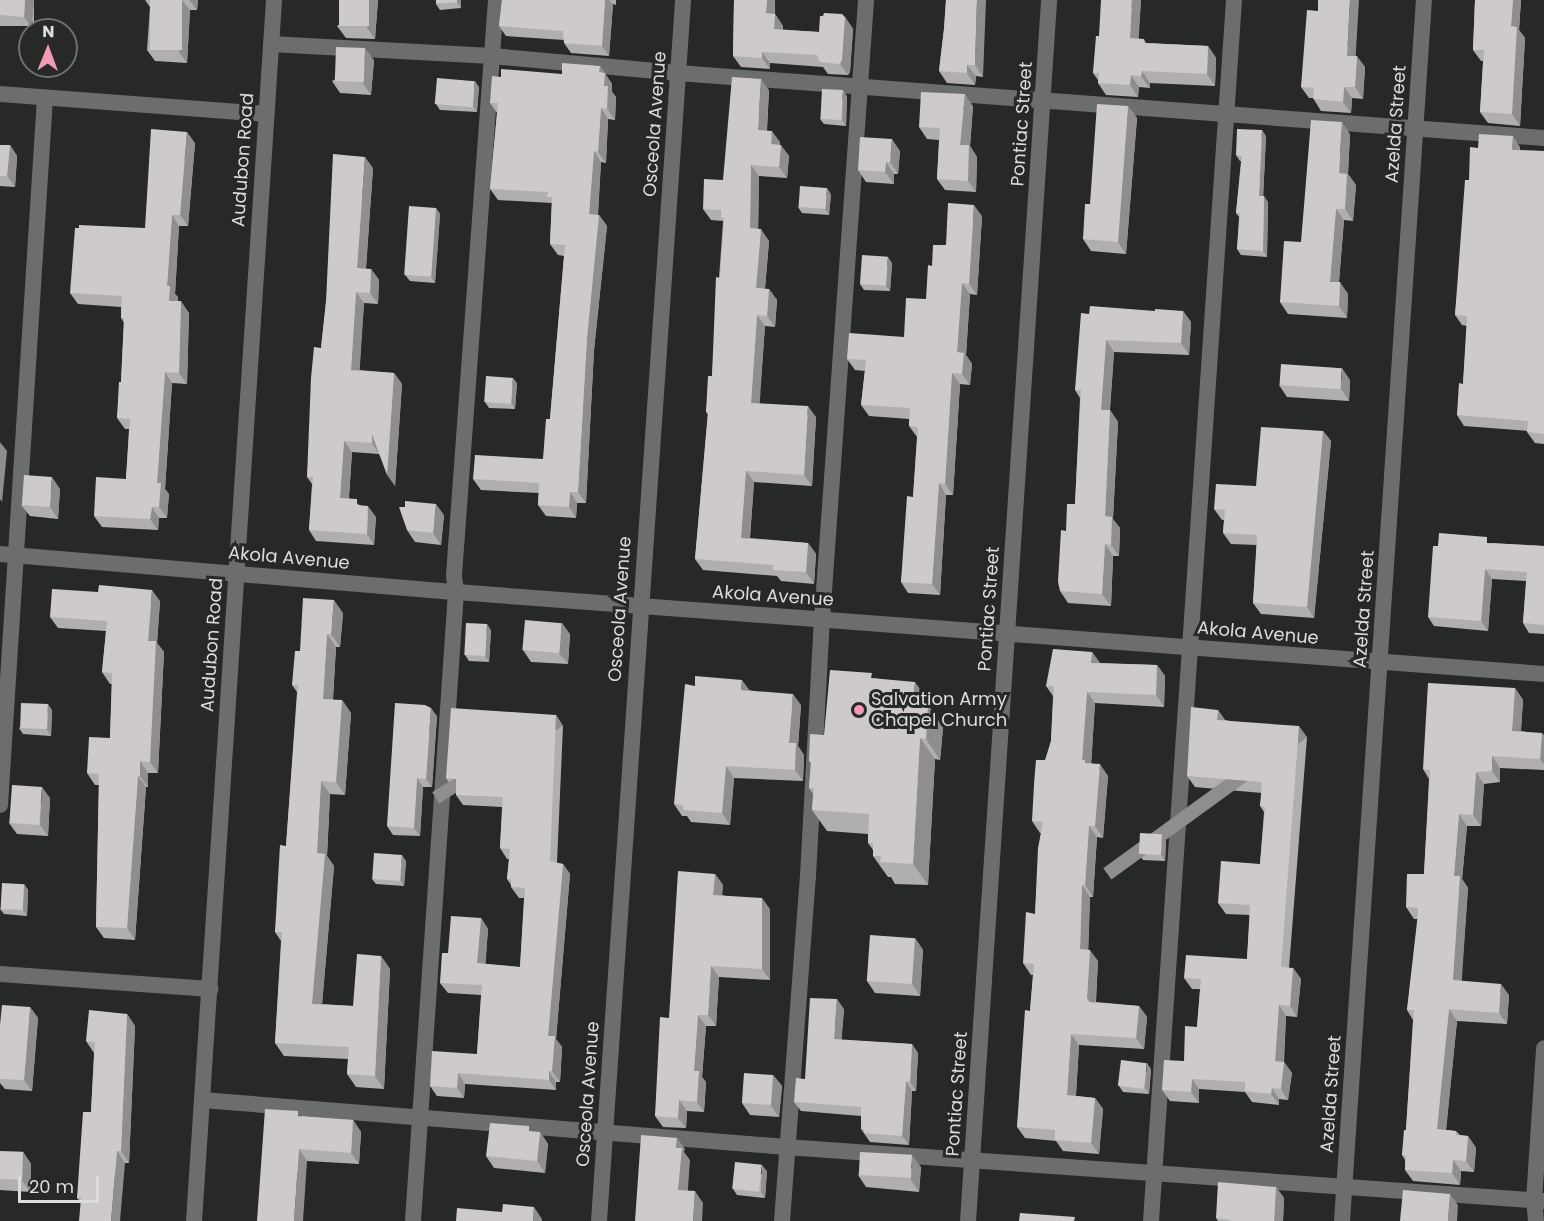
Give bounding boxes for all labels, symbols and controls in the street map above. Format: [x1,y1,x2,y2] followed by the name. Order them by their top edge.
[18,18,78,78] north arrow
[42,20,55,43] text: N
[639,50,671,198] street label: Osceola Avenue
[1007,61,1037,187] street label: Pontiac Street
[1381,65,1411,183] street label: Azelda Street
[228,92,258,228] street label: Audubon Road
[604,535,636,683] street label: Osceola Avenue
[227,542,351,574] street label: Akola Avenue
[974,546,1004,672] street label: Pontiac Street
[1349,550,1379,668] street label: Azelda Street
[197,577,227,713] street label: Audubon Road
[711,581,835,611] street label: Akola Avenue
[1196,617,1320,649] street label: Akola Avenue
[871,689,1007,732] place label: Salvation Army Chapel Church
[852,703,866,717] marker: Salvation Army Chapel Church
[572,1020,604,1168] street label: Osceola Avenue
[942,1031,972,1157] street label: Pontiac Street
[1316,1035,1346,1153] street label: Azelda Street
[21,1164,102,1202] scale bar
[29,1174,74,1199] text: 20 m

